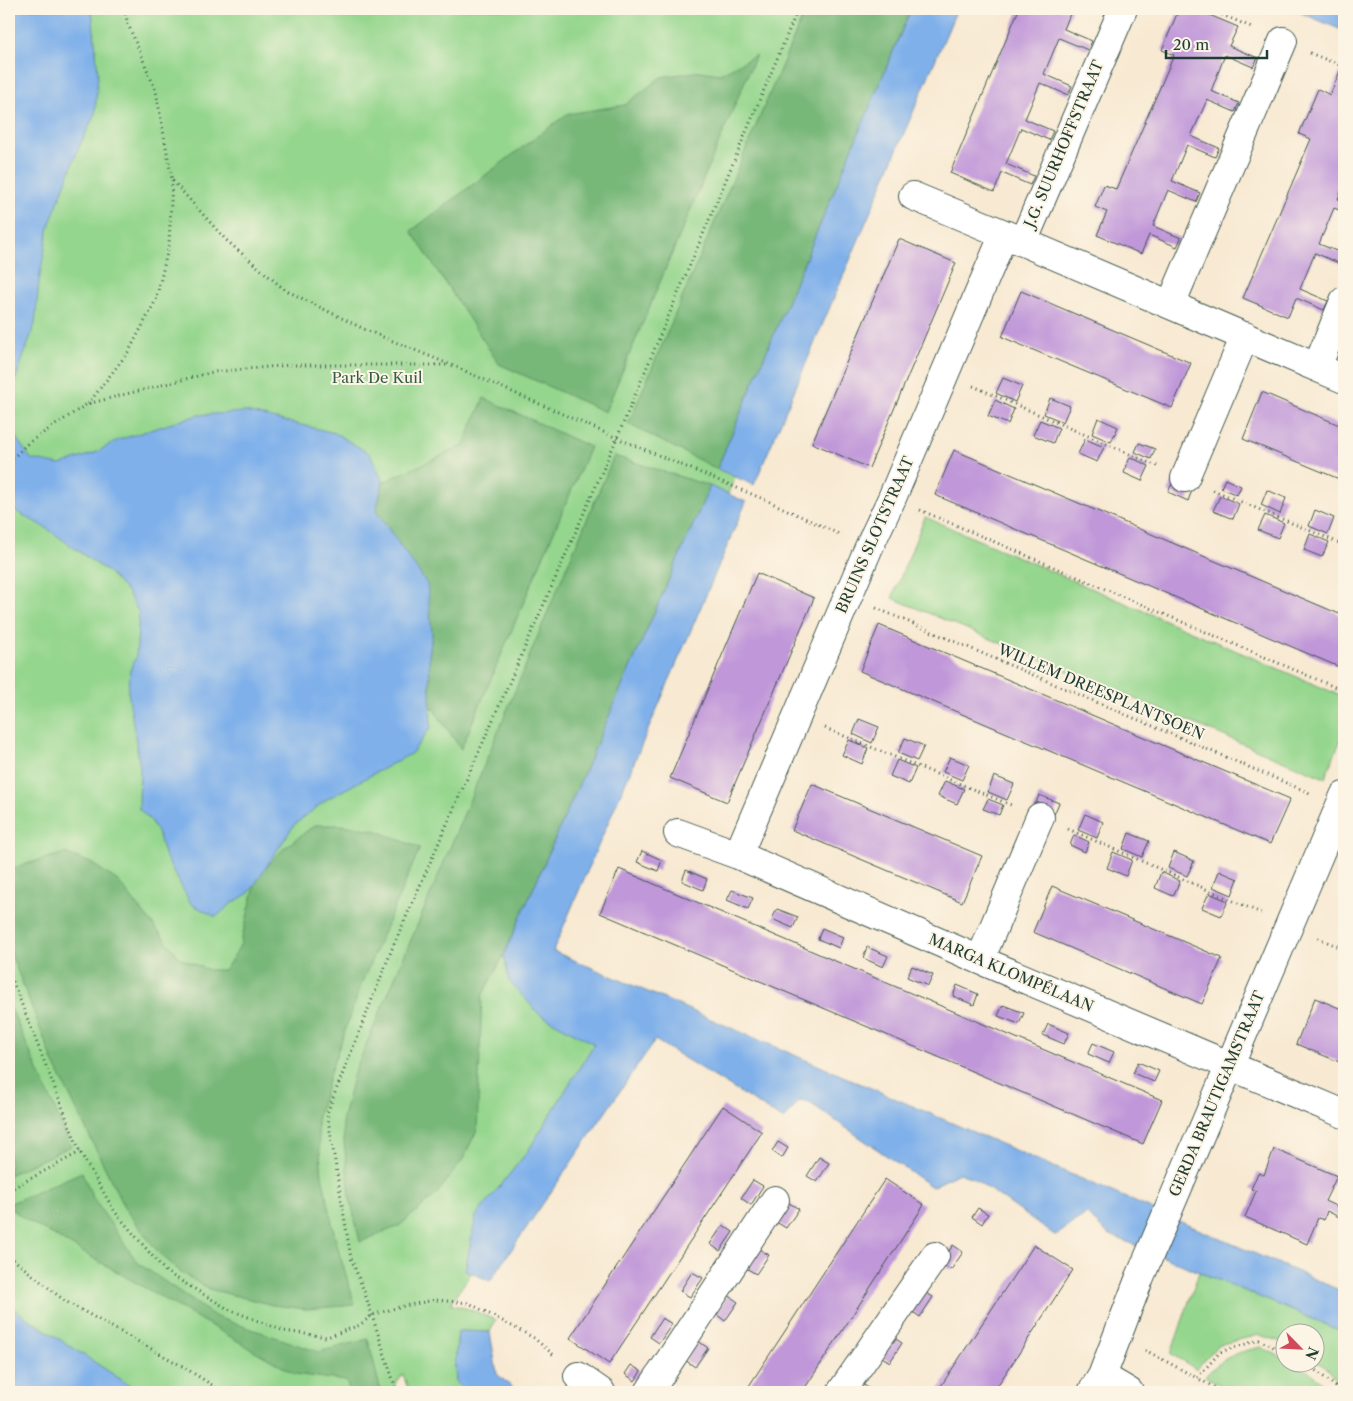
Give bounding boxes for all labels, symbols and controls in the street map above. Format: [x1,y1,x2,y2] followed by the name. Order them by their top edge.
[1166,28,1267,60] scale bar
[1173,35,1209,54] text: 20 m
[1019,57,1108,232] street label: J.G. SUURHOFFSTRAAT
[332,368,423,387] park label: Park De Kuil
[831,453,918,616] street label: BRUINS SLOTSTRAAT
[994,639,1207,744] street label: WILLEM DREESPLANTSOEN
[926,929,1096,1016] street label: MARGA KLOMPÉLAAN
[1165,987,1269,1199] street label: GERDA BRAUTIGAMSTRAAT
[1276,1324,1326,1374] north arrow
[1301,1344,1323,1363] text: N

